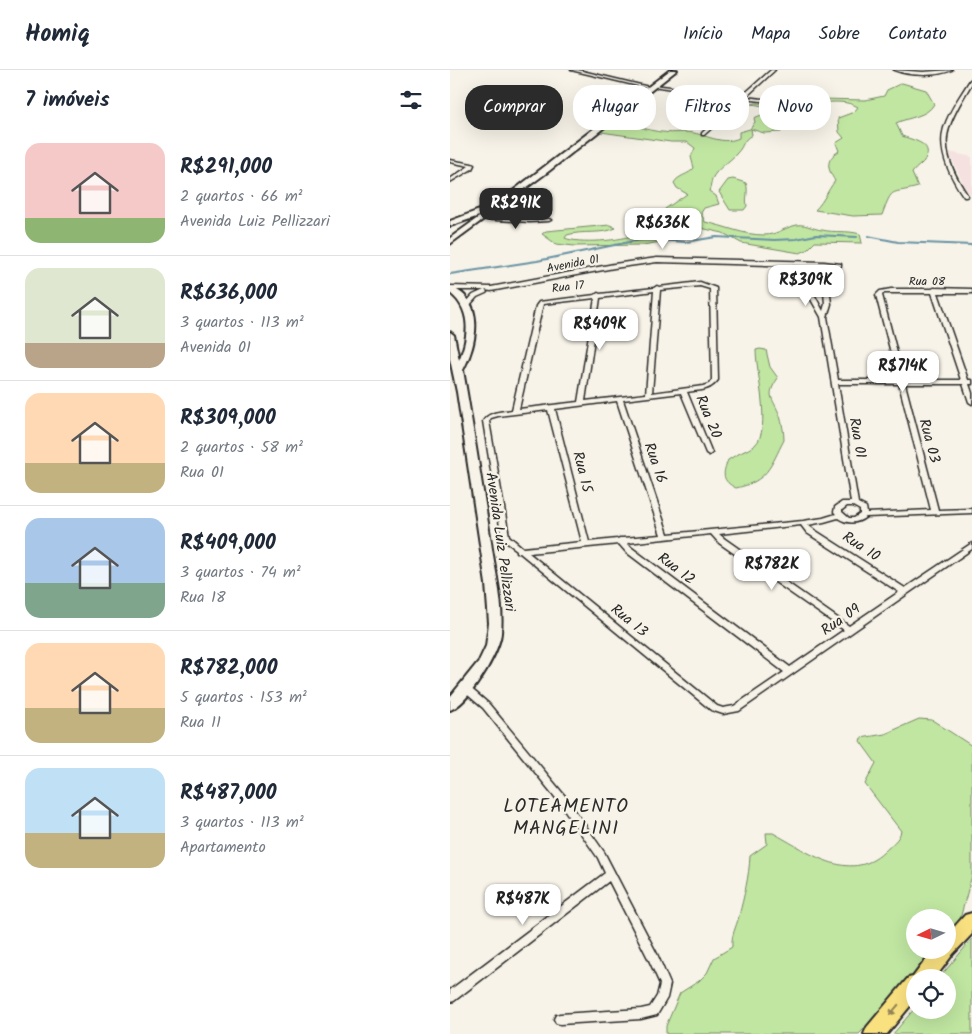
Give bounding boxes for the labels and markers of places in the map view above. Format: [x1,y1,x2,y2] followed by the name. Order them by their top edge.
[475,188,557,230] pin: R$291K
[622,208,704,250] pin: R$636K
[765,264,847,307] pin: R$309K
[559,308,641,351] pin: R$409K
[862,350,944,393] pin: R$714K
[731,548,813,591] pin: R$782K
[482,884,564,926] pin: R$487K

